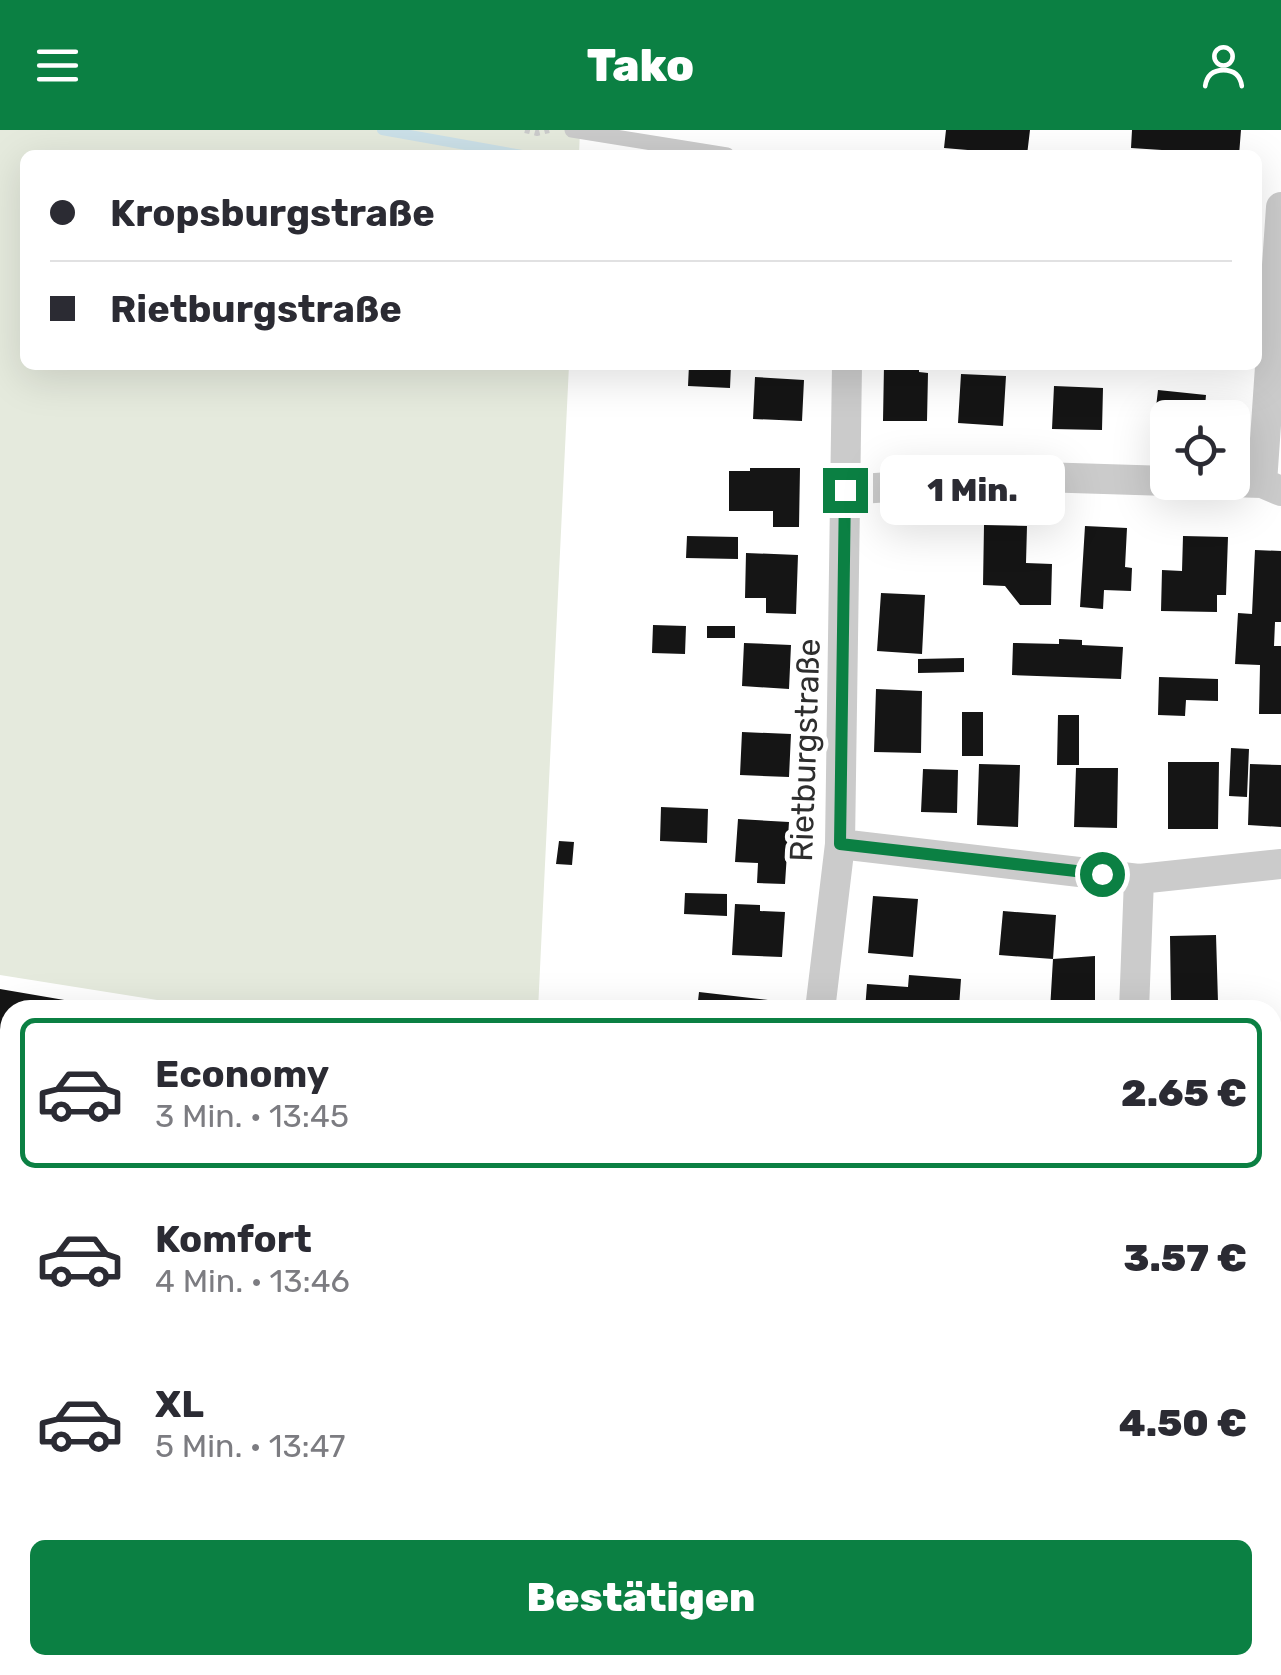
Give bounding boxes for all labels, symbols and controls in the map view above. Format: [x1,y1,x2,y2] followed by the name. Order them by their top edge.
[30,38,85,93] icon: menu
[1196,38,1251,93] icon: person
[587,39,694,92] text: Tako
[110,190,435,236] text: Kropsburgstraße
[110,286,402,332] text: Rietburgstraße
[1150,400,1250,500] map controls
[1150,400,1250,500] button: locate
[880,455,1065,525] callout: 1 Min.
[823,468,868,513] route end
[927,471,1018,509] text: 1 Min.
[782,638,828,862] street label: Rietburgstraße
[1080,852,1125,897] route start
[35,1048,125,1138] icon: car
[155,1051,329,1097] text: Economy
[1121,1070,1247,1116] text: 2.65 €
[155,1097,349,1135] text: 3 Min. · 13:45
[35,1213,125,1303] icon: car
[155,1216,312,1262] text: Komfort
[1123,1235,1247,1281] text: 3.57 €
[155,1262,350,1300] text: 4 Min. · 13:46
[35,1378,125,1468] icon: car
[155,1381,204,1427] text: XL
[1119,1400,1247,1446] text: 4.50 €
[155,1427,346,1465] text: 5 Min. · 13:47
[30,1540,1252,1655] button: Bestätigen

